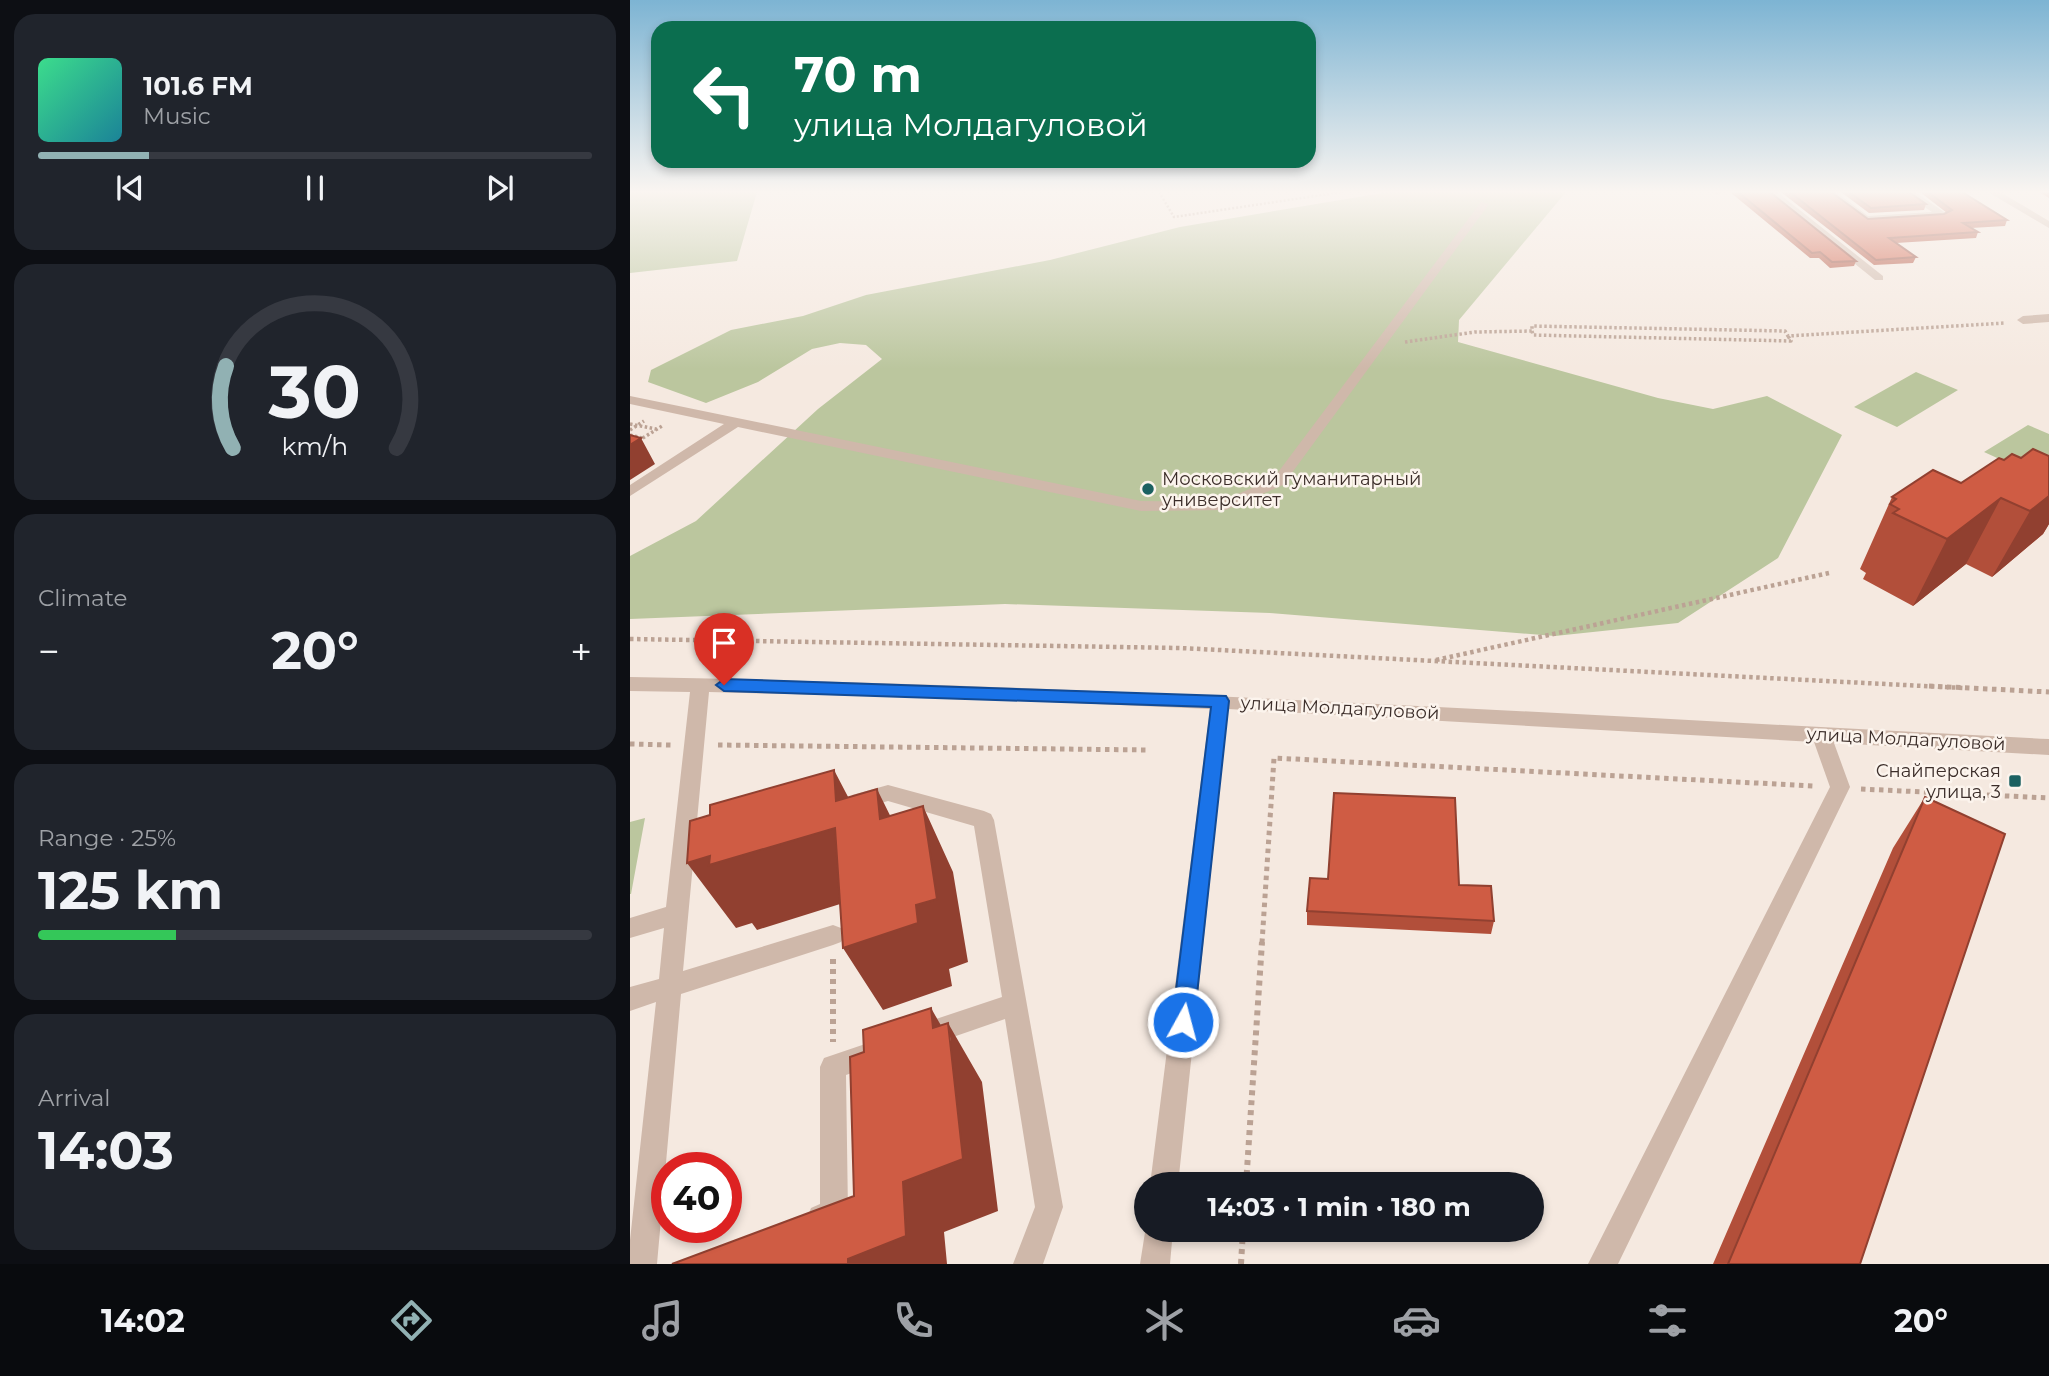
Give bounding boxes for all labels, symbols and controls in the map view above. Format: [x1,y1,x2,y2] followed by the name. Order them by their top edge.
[794,45,922,104] text: 70 m
[679,49,770,140] icon: left
[143,70,253,102] text: 101.6 FM
[143,102,211,130] text: Music
[794,105,1148,144] text: улица Молдагуловой
[111,169,149,207] icon: previous
[296,169,334,207] icon: pause
[481,169,519,207] icon: next
[268,348,361,436] text: 30
[282,431,348,461] text: km/h
[1161,468,1421,511] place label: Московский гуманитарный университет
[1140,481,1156,497] marker: Московский гуманитарный университет
[38,584,127,612] text: Climate
[694,613,754,685] pin
[271,619,359,682] text: 20°
[705,624,743,662] icon: arrive
[38,628,60,675] text: −
[570,628,592,675] text: +
[1239,692,1440,724] street label: улица Молдагуловой
[1805,723,2006,755] street label: улица Молдагуловой
[1876,760,2001,803] place label: Снайперская улица, 3
[2007,773,2023,789] marker: Снайперская улица, 3
[38,824,176,852] text: Range · 25%
[38,859,223,922] text: 125 km
[1146,985,1220,1059] position arrow
[38,1084,111,1112] text: Arrival
[38,1119,174,1182] text: 14:03
[651,1152,742,1243] speed limit sign: 40
[1207,1191,1471,1223] text: 14:03 · 1 min · 180 m
[387,1296,436,1345] icon: directions
[638,1296,687,1345] icon: music
[889,1296,938,1345] icon: phone
[1140,1296,1189,1345] icon: climate
[1392,1296,1441,1345] icon: car
[1643,1296,1692,1345] icon: filters
[101,1301,185,1340] text: 14:02
[1894,1301,1948,1340] text: 20°

